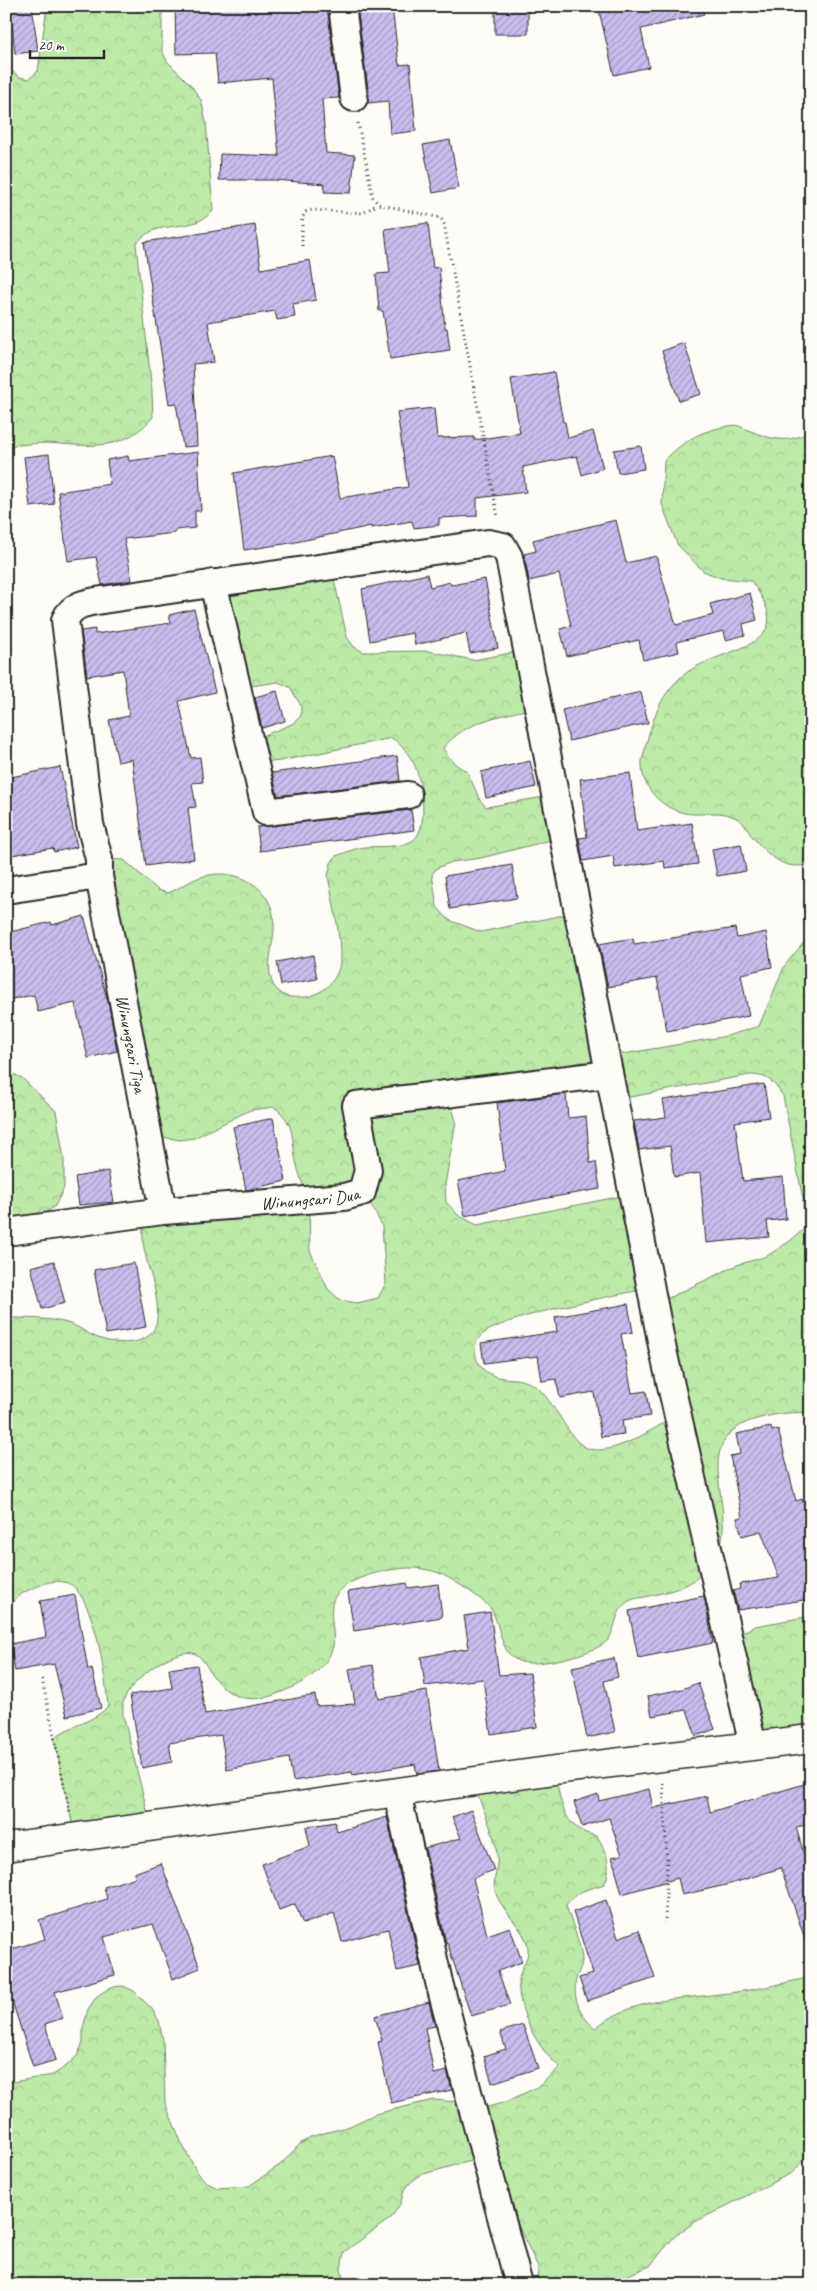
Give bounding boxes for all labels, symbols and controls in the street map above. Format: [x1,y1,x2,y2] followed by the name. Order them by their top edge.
[30,28,104,60] scale bar
[38,36,65,55] text: 20 m
[111,993,152,1096] street label: Winungsari Tiga
[260,1182,363,1214] street label: Winungsari Dua

